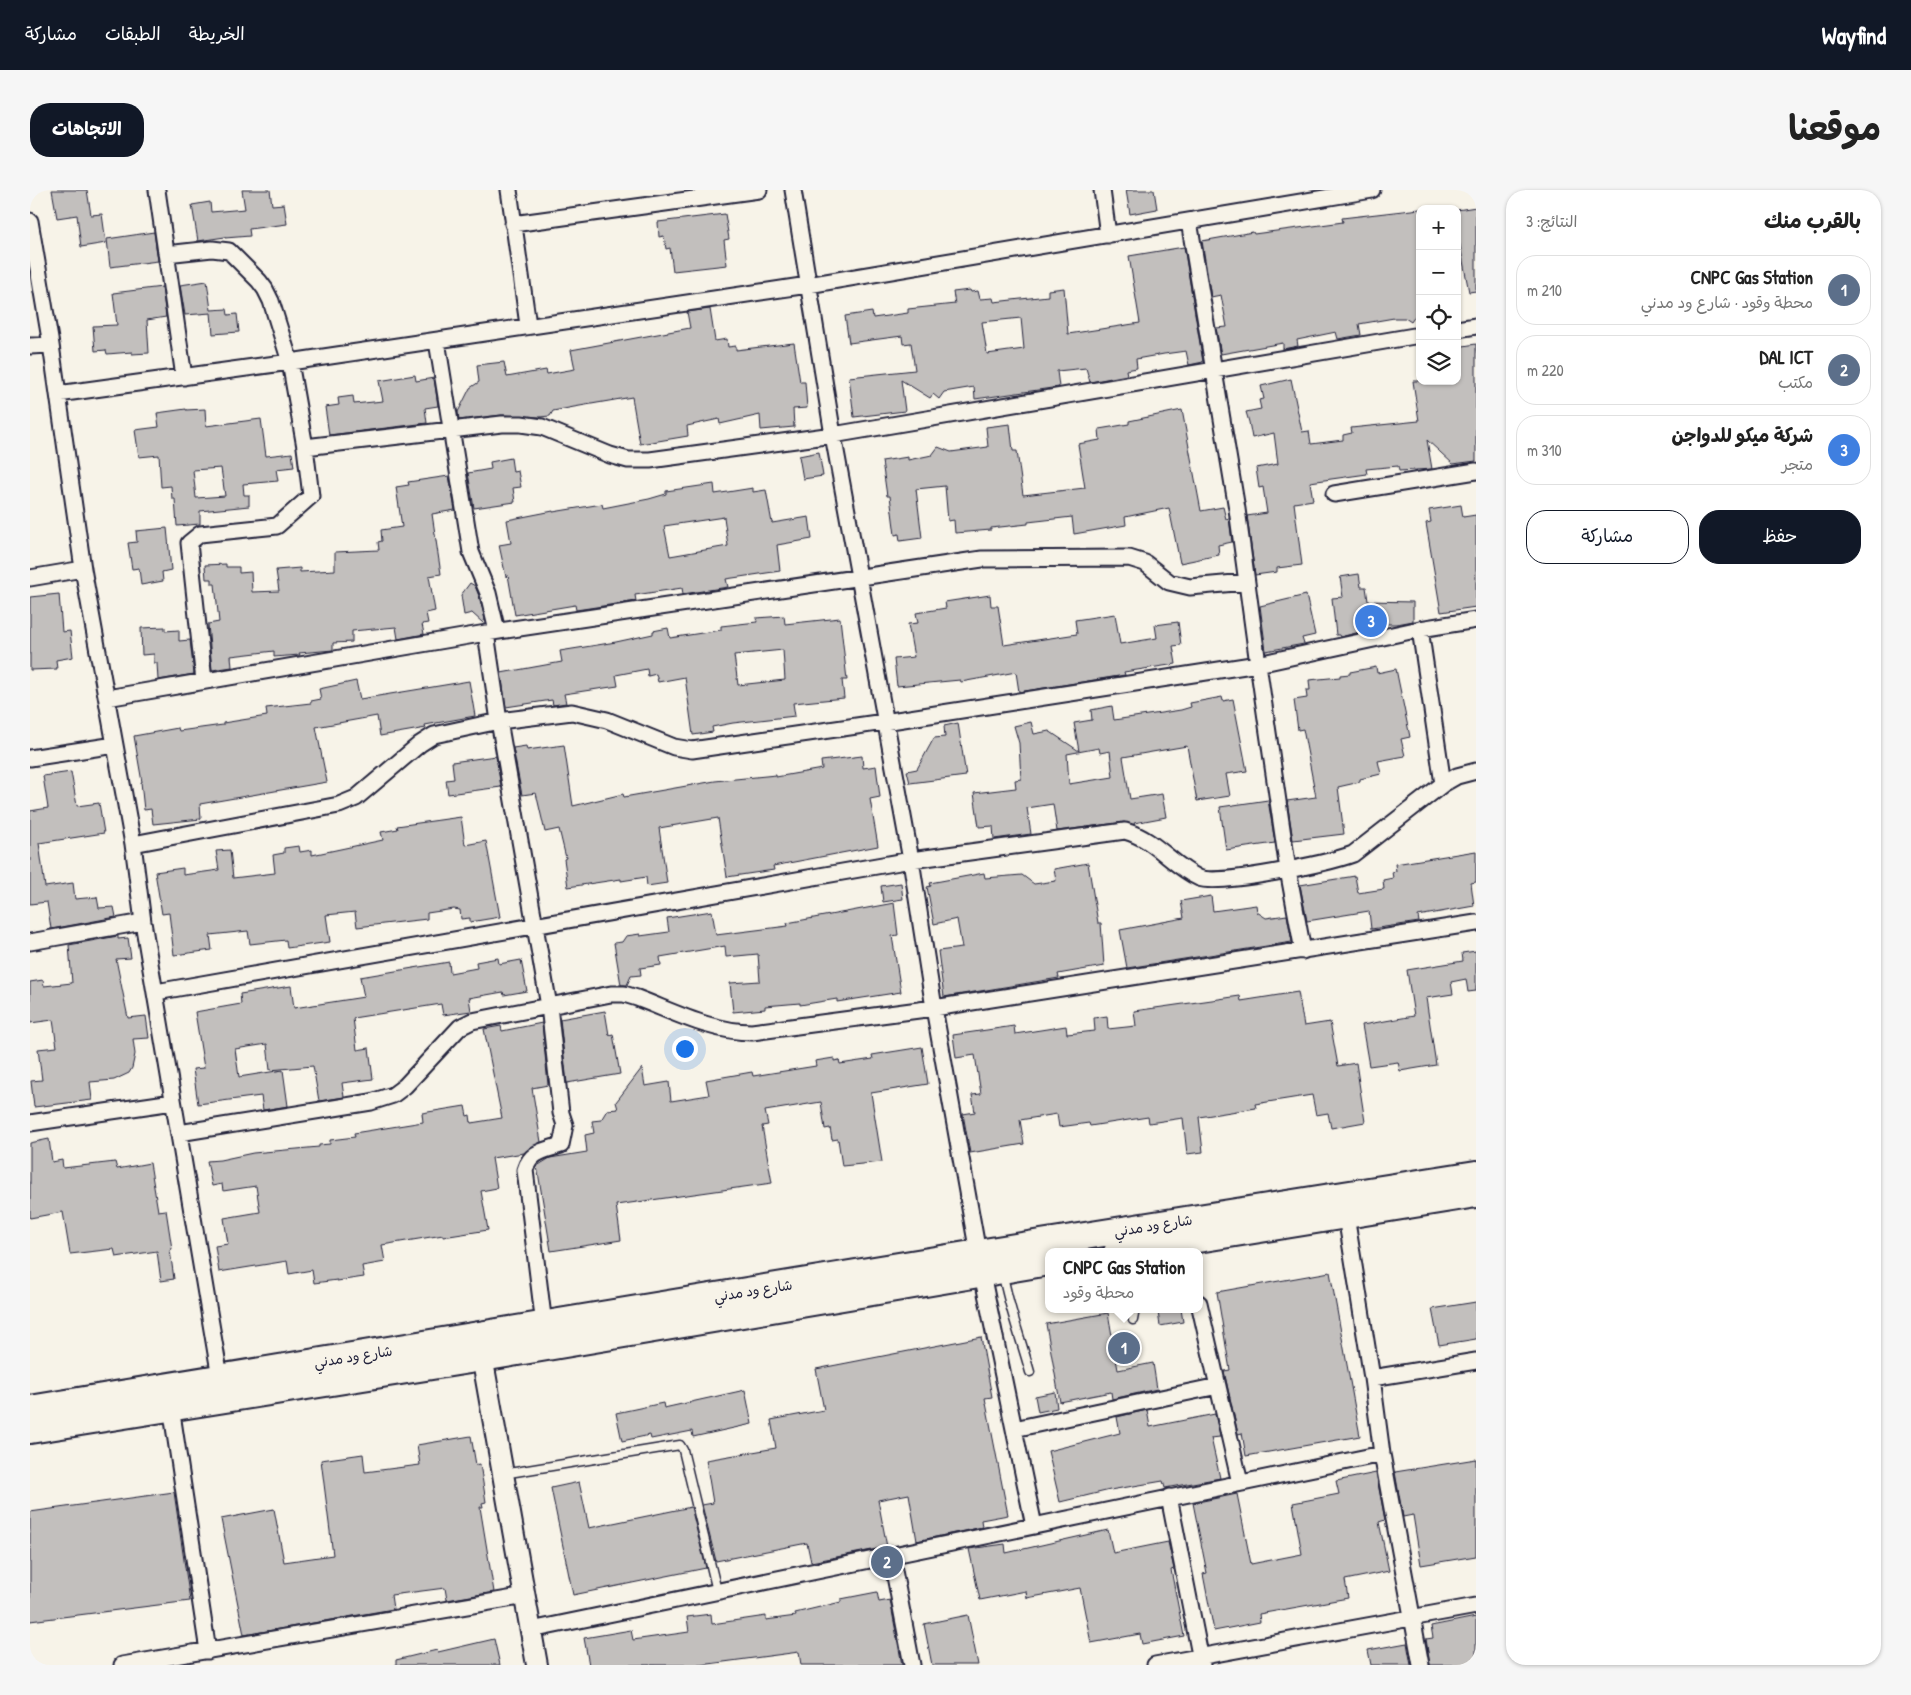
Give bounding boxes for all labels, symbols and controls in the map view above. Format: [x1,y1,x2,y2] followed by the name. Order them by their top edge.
[1822,19,1886,51] text: Wayfind
[25,21,77,46] text: مشاركة
[105,21,161,46] text: الطبقات
[189,21,245,46] text: الخريطة
[30,103,144,157] button: الاتجاهات
[1788,104,1881,151] text: موقعنا
[1416,205,1461,385] map controls
[1416,205,1461,250] button: +
[1764,206,1861,235] text: بالقرب منك
[1526,210,1577,232] text: النتائج: 3
[1416,250,1461,295] button: −
[1691,264,1813,290] text: CNPC Gas Station
[1527,279,1562,301] text: 210 m
[1841,279,1847,301] text: 1
[1641,291,1813,313] text: محطة وقود · شارع ود مدني
[1416,295,1461,340] button: locate
[1416,340,1461,385] button: layers
[1759,344,1813,370] text: DAL ICT
[1527,359,1564,381] text: 220 m
[1840,359,1848,381] text: 2
[1778,371,1813,393] text: مكتب
[1672,422,1813,448] text: شركة ميكو للدواجن
[1527,439,1562,461] text: 310 m
[1840,439,1848,461] text: 3
[1782,453,1813,475] text: متجر
[1526,510,1689,564] button: مشاركة
[1699,510,1861,564] button: حفظ
[1355,602,1387,640] pin: 3
[672,1036,698,1062] your location
[1112,1209,1194,1245] street label: شارع ود مدني
[1045,1248,1203,1313] popup
[1063,1254,1185,1280] text: CNPC Gas Station
[712,1274,794,1310] street label: شارع ود مدني
[1063,1281,1134,1303] text: محطة وقود
[1108,1329,1140,1367] pin: 1
[312,1340,394,1376] street label: شارع ود مدني
[871,1543,903,1581] pin: 2

